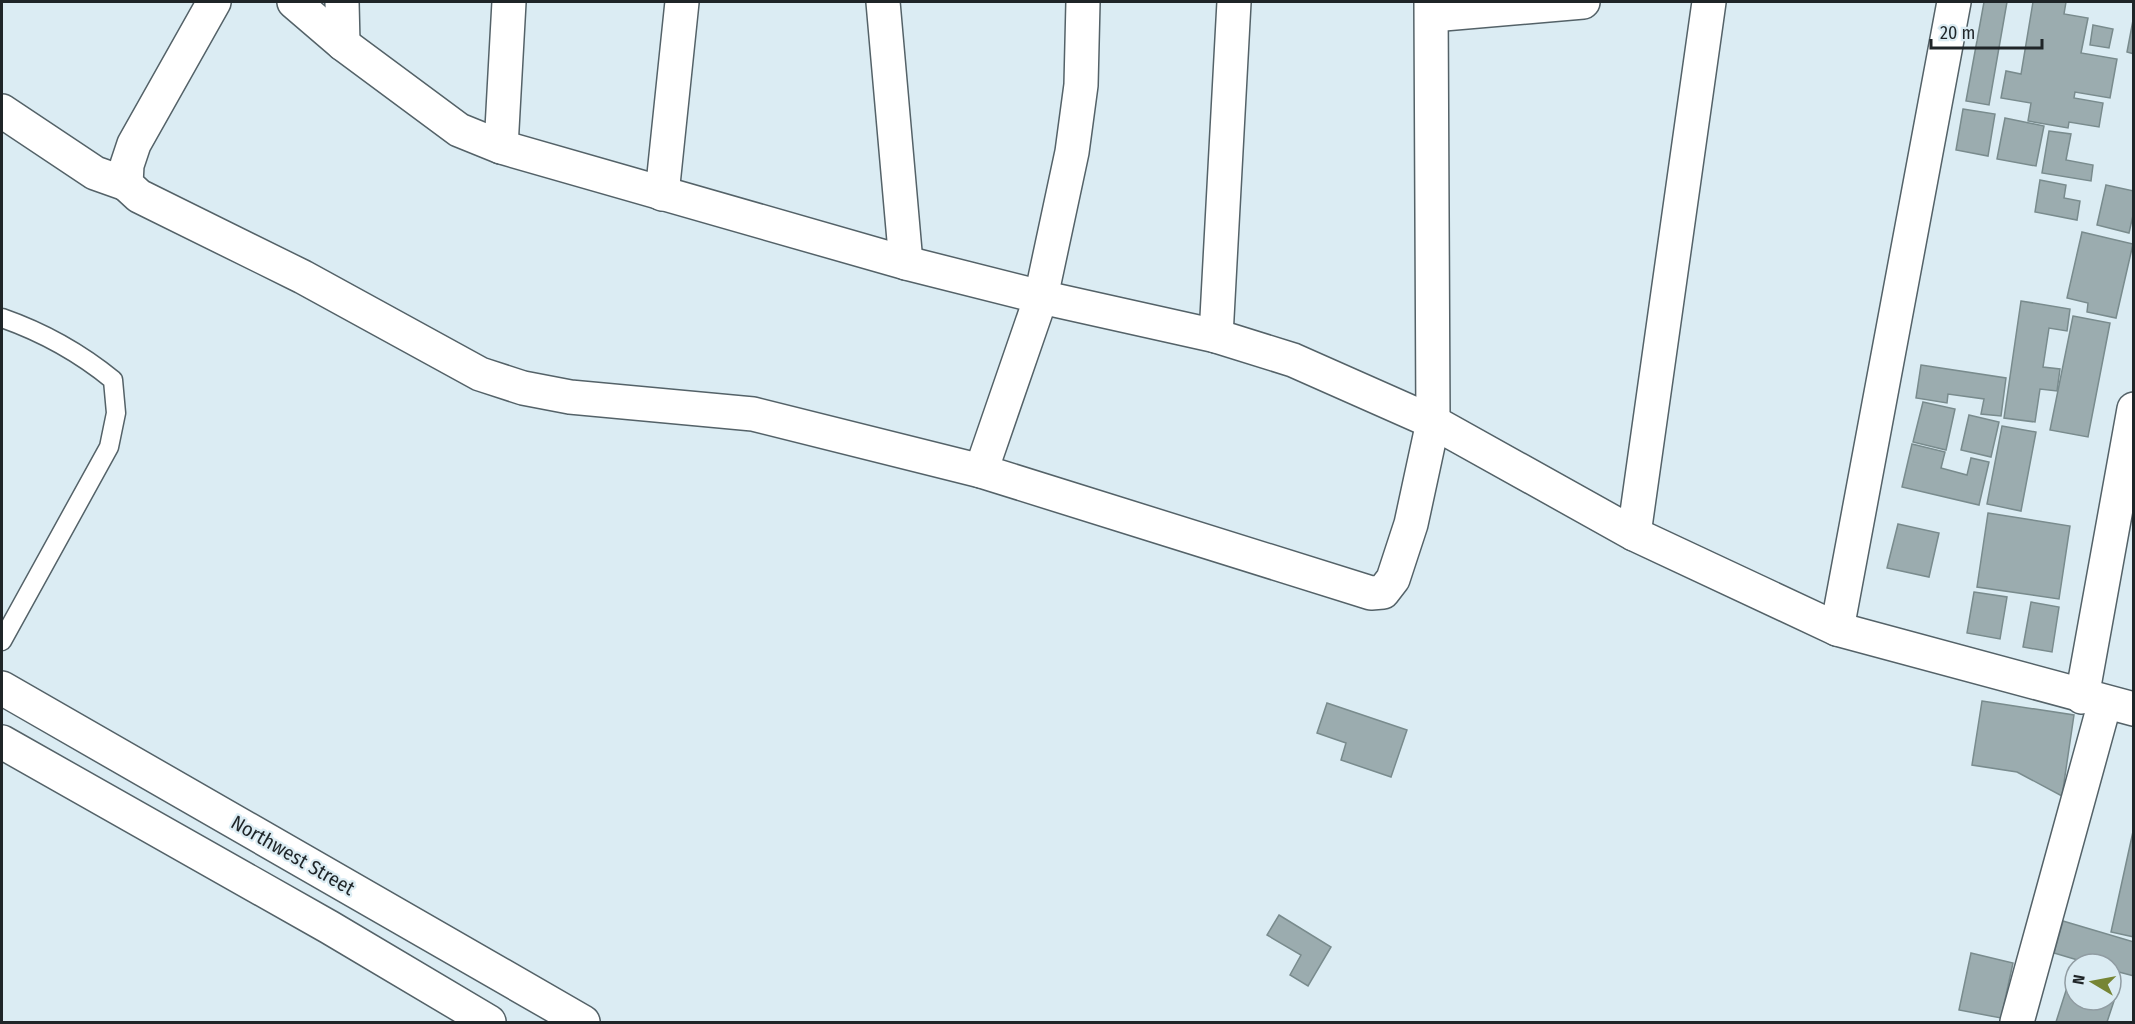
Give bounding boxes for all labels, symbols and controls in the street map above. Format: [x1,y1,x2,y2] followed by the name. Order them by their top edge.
[1931,12,2042,50] scale bar
[1940,22,1975,44] text: 20 m
[227,810,359,900] street label: Northwest Street
[2063,952,2123,1012] north arrow
[2069,973,2089,986] text: N

